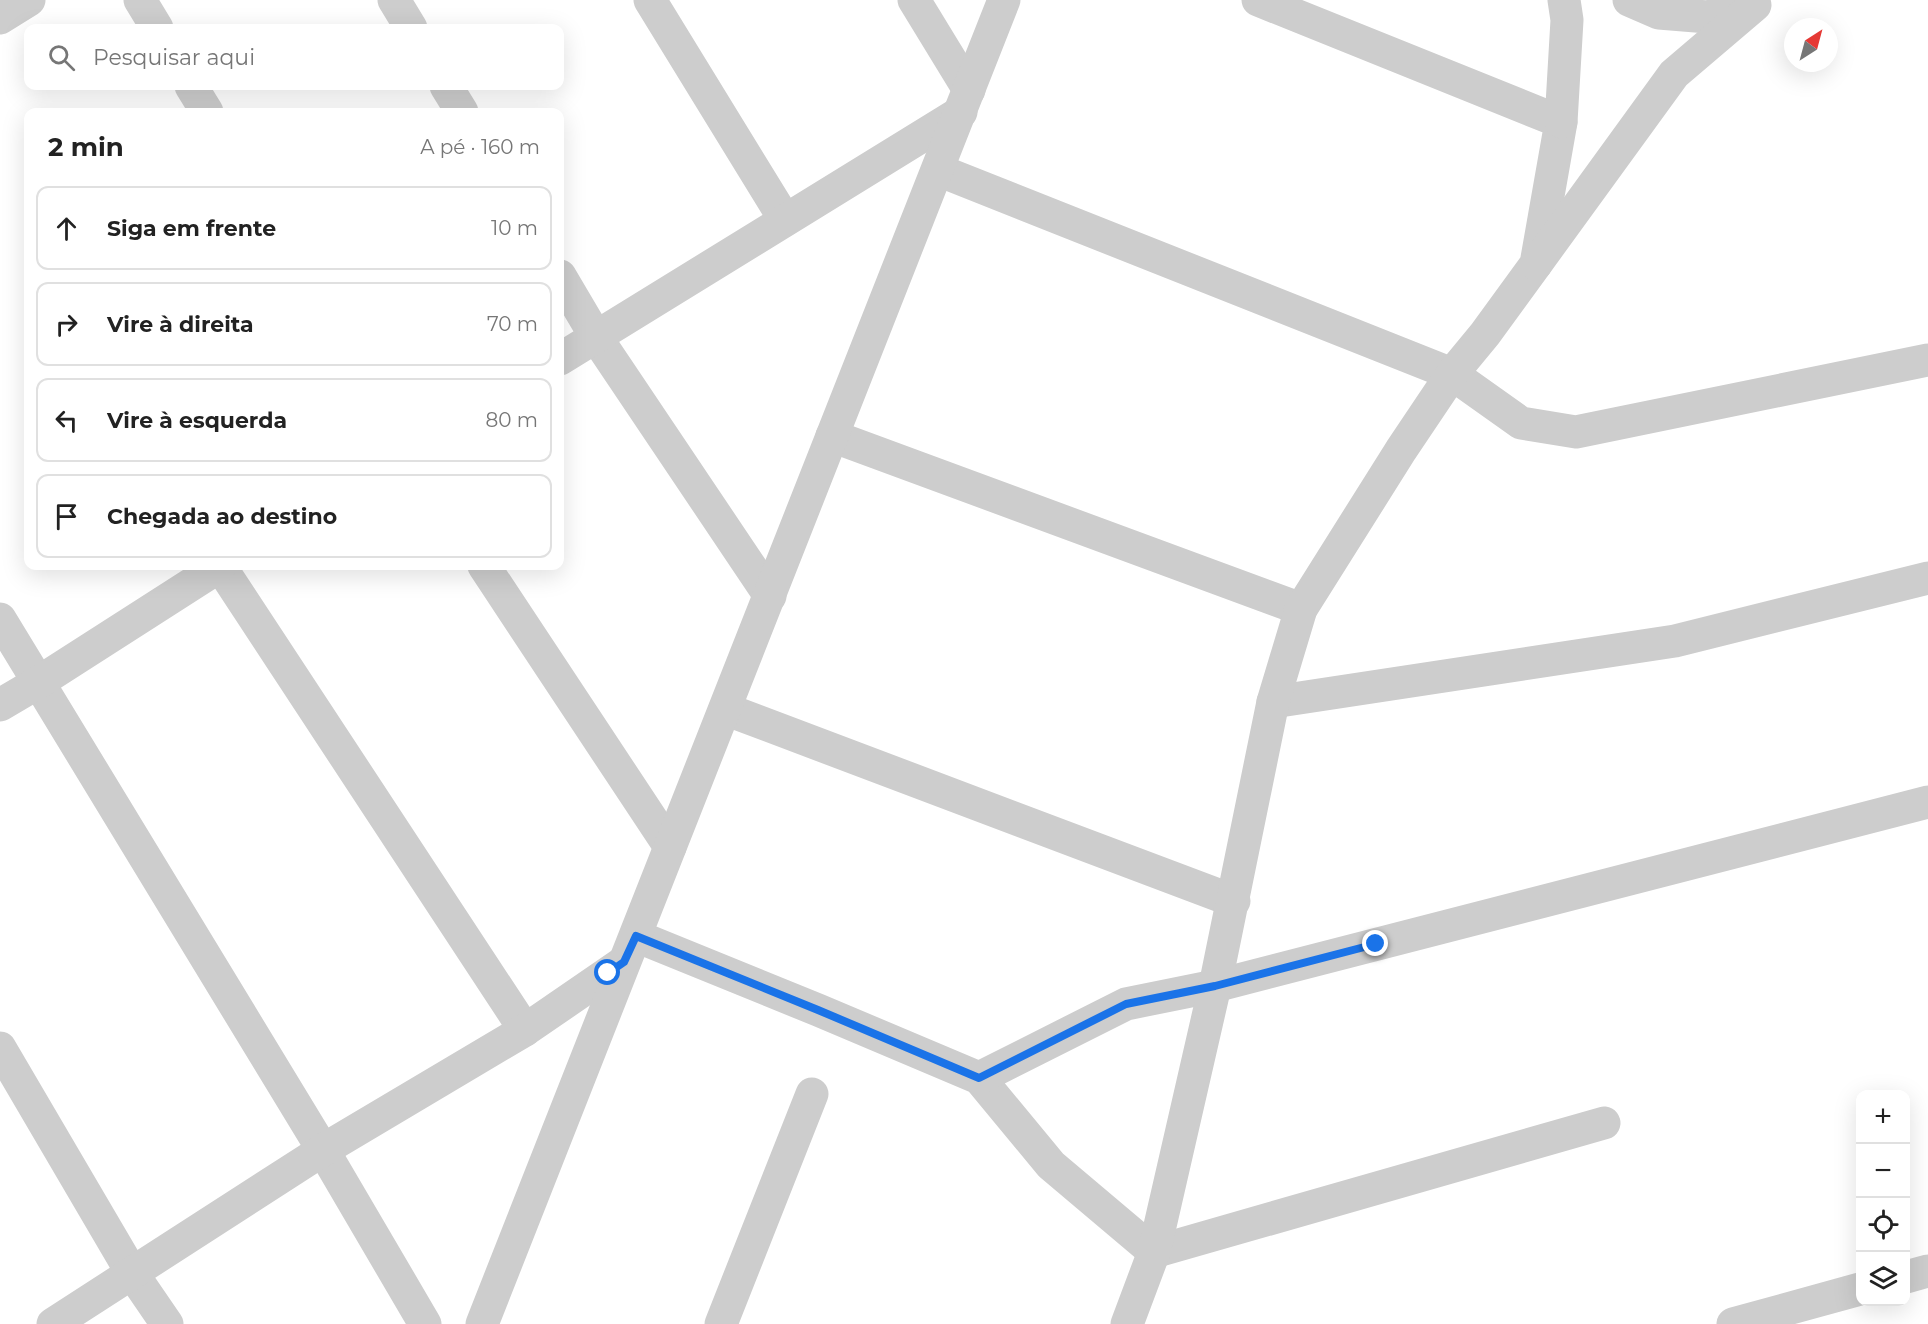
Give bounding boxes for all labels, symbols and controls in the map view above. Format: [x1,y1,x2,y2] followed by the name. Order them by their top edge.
[1784,18,1838,72] north arrow
[24,24,564,90] search box
[45,41,78,74] icon: search
[93,44,255,71] text: Pesquisar aqui
[48,131,124,163] text: 2 min
[420,135,540,159] text: A pé · 160 m
[50,212,83,245] icon: ahead
[107,215,276,242] text: Siga em frente
[491,216,538,240] text: 10 m
[50,308,83,341] icon: right
[107,311,254,338] text: Vire à direita
[487,312,538,336] text: 70 m
[50,404,83,437] icon: left
[107,407,287,434] text: Vire à esquerda
[486,408,538,432] text: 80 m
[50,500,83,533] icon: arrive
[107,503,337,530] text: Chegada ao destino
[1362,930,1388,956] route end
[594,959,620,985] route start
[1856,1090,1910,1306] map controls
[1856,1090,1910,1144] button: +
[1856,1144,1910,1198] button: −
[1856,1198,1910,1252] button: locate
[1856,1252,1910,1306] button: layers

